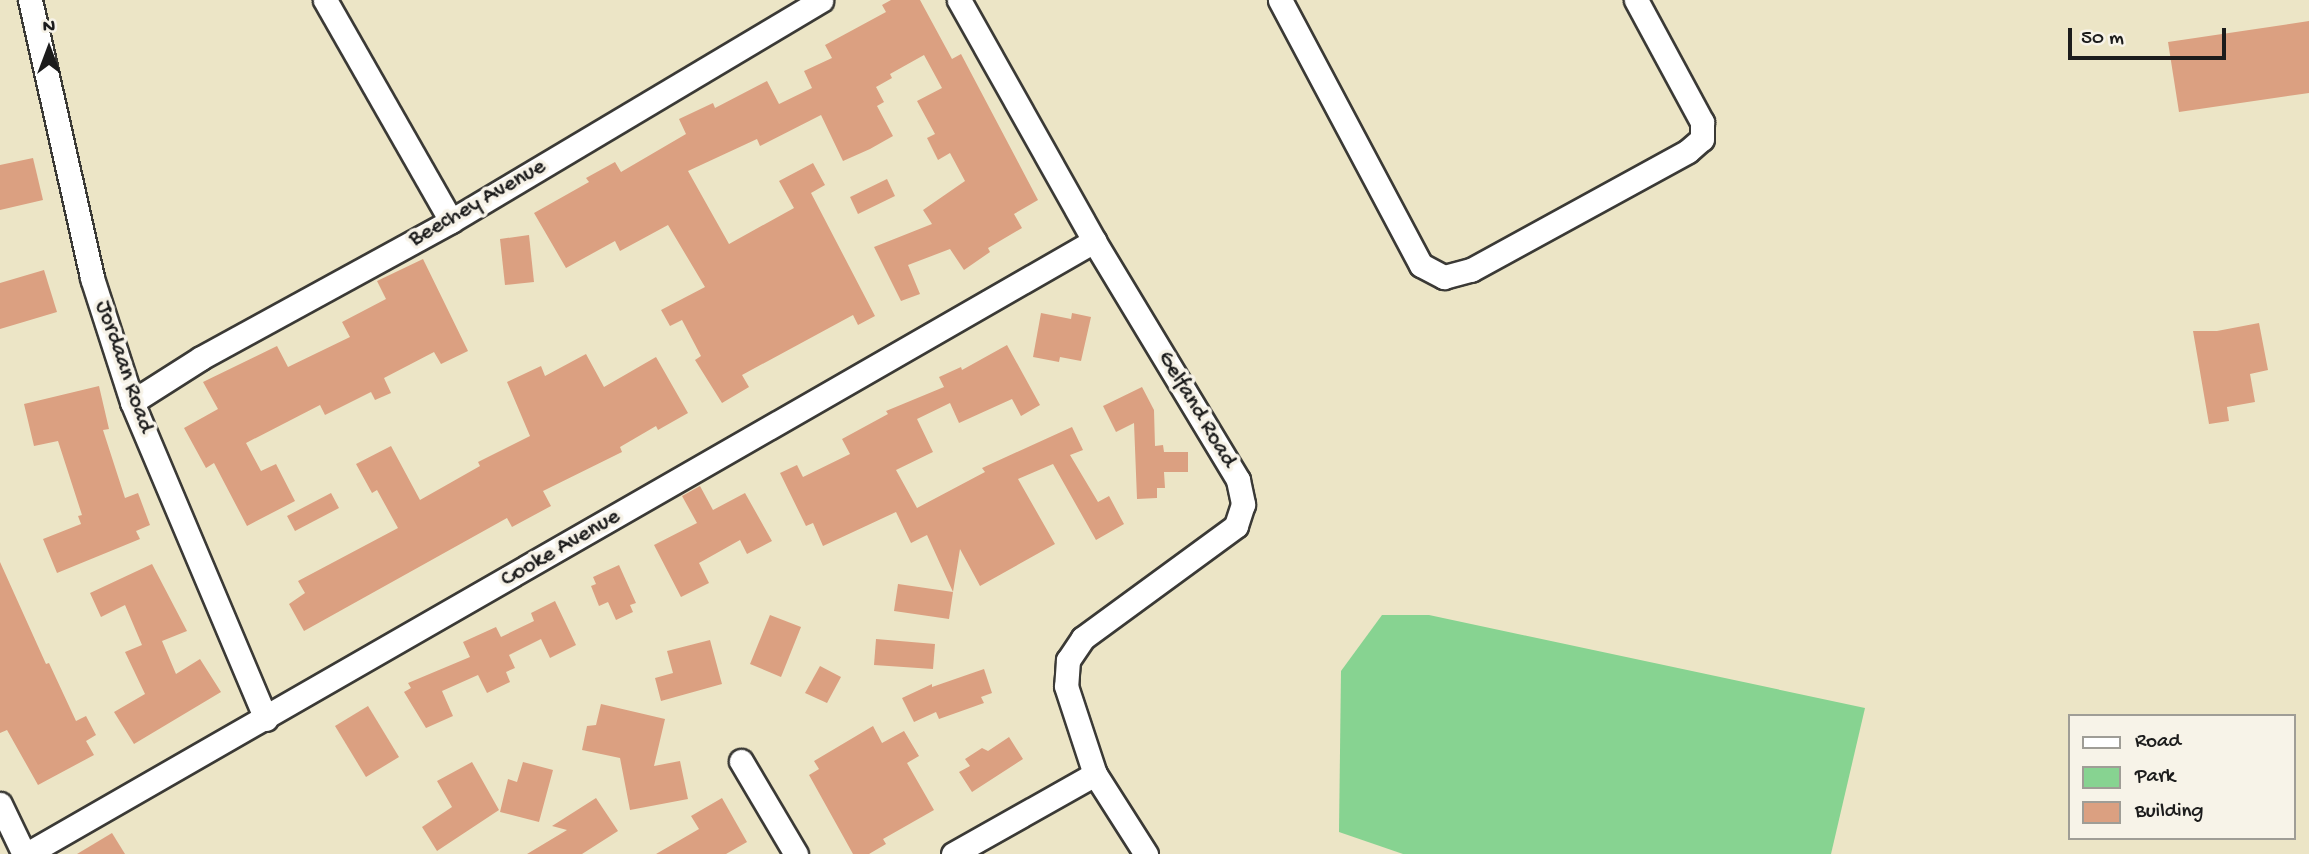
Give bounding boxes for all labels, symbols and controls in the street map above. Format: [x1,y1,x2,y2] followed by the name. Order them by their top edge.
[14,14,84,84] north arrow
[2071,14,2228,58] scale bar
[43,16,55,39] text: N
[2081,27,2124,52] text: 50 m
[405,154,551,254] street label: Beechey Avenue
[88,297,158,437] street label: Jordaan Road
[1150,347,1242,473] street label: Gelfand Road
[496,504,626,594] street label: Cooke Avenue
[2068,714,2295,840] legend
[2135,730,2181,755] text: Road
[2135,765,2175,790] text: Park
[2135,800,2204,825] text: Building

